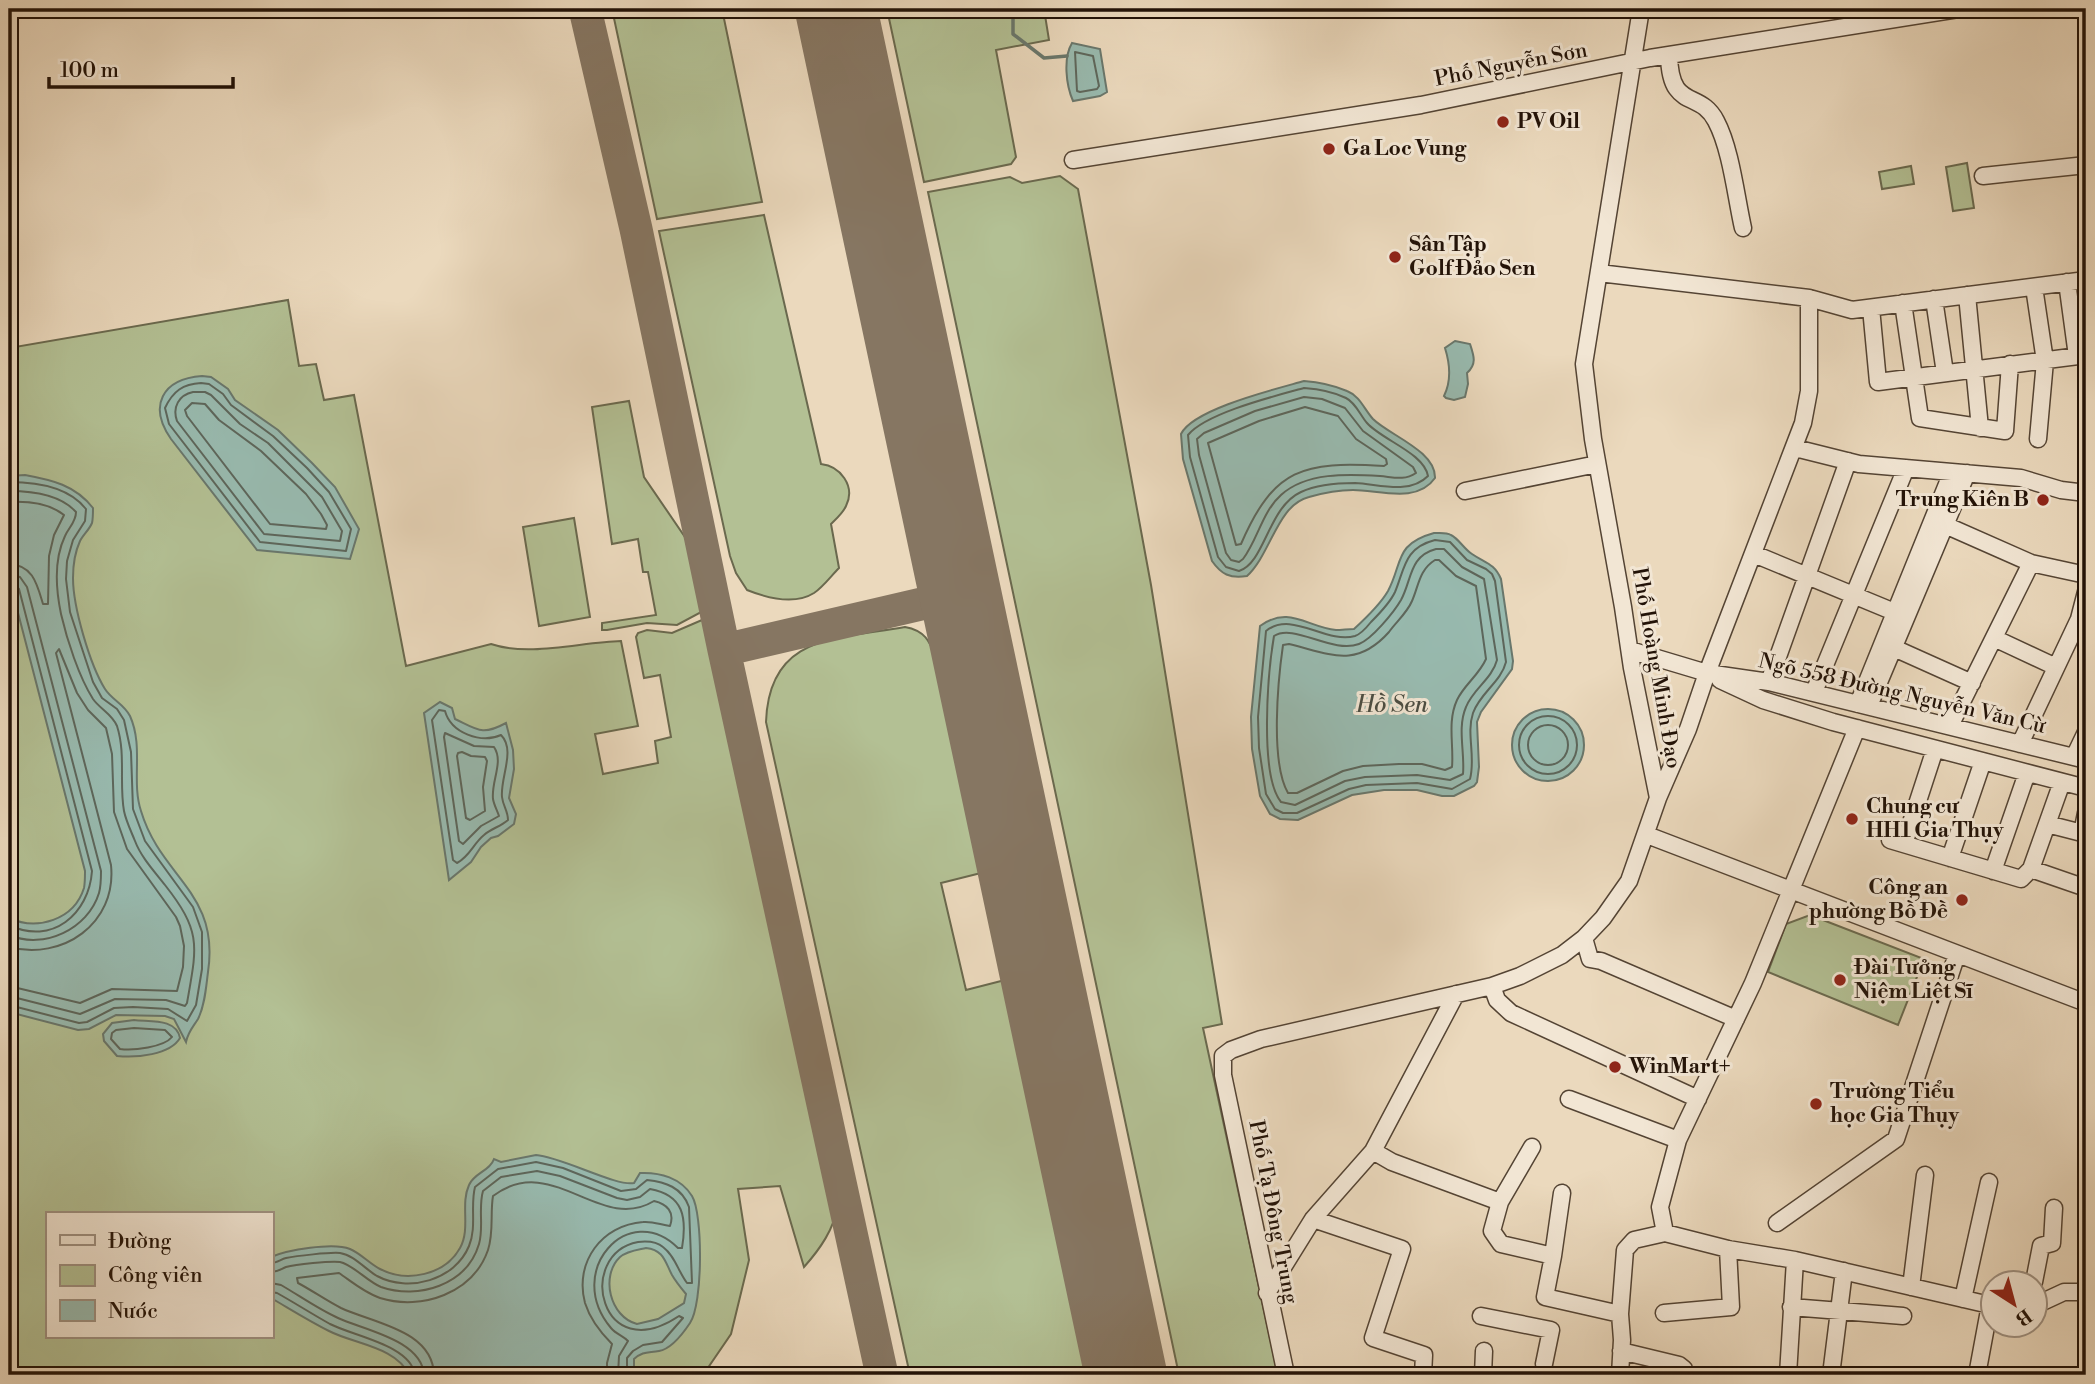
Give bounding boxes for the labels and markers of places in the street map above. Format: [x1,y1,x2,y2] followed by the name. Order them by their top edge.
[1517,109,1580,135] place label: PV Oil
[1495,114,1511,130] marker: PV Oil
[1343,136,1467,162] place label: Ga Loc Vung
[1321,141,1337,157] marker: Ga Loc Vung
[1409,232,1536,282] place label: Sân Tập Golf Đảo Sen
[1387,249,1403,265] marker: Sân Tập Golf Đảo Sen
[1896,487,2029,513] place label: Trung Kiên B
[2035,492,2051,508] marker: Trung Kiên B
[1866,794,2004,844] place label: Chung cư HH1 Gia Thụy
[1844,811,1860,827] marker: Chung cư HH1 Gia Thụy
[1809,875,1948,925] place label: Công an phường Bồ Đề
[1954,892,1970,908] marker: Công an phường Bồ Đề
[1853,955,1974,1005] place label: Đài Tưởng Niệm Liệt Sĩ
[1832,972,1848,988] marker: Đài Tưởng Niệm Liệt Sĩ
[1628,1054,1731,1080] place label: WinMart+
[1607,1059,1623,1075] marker: WinMart+
[1830,1079,1959,1129] place label: Trường Tiểu học Gia Thụy
[1808,1096,1824,1112] marker: Trường Tiểu học Gia Thụy

